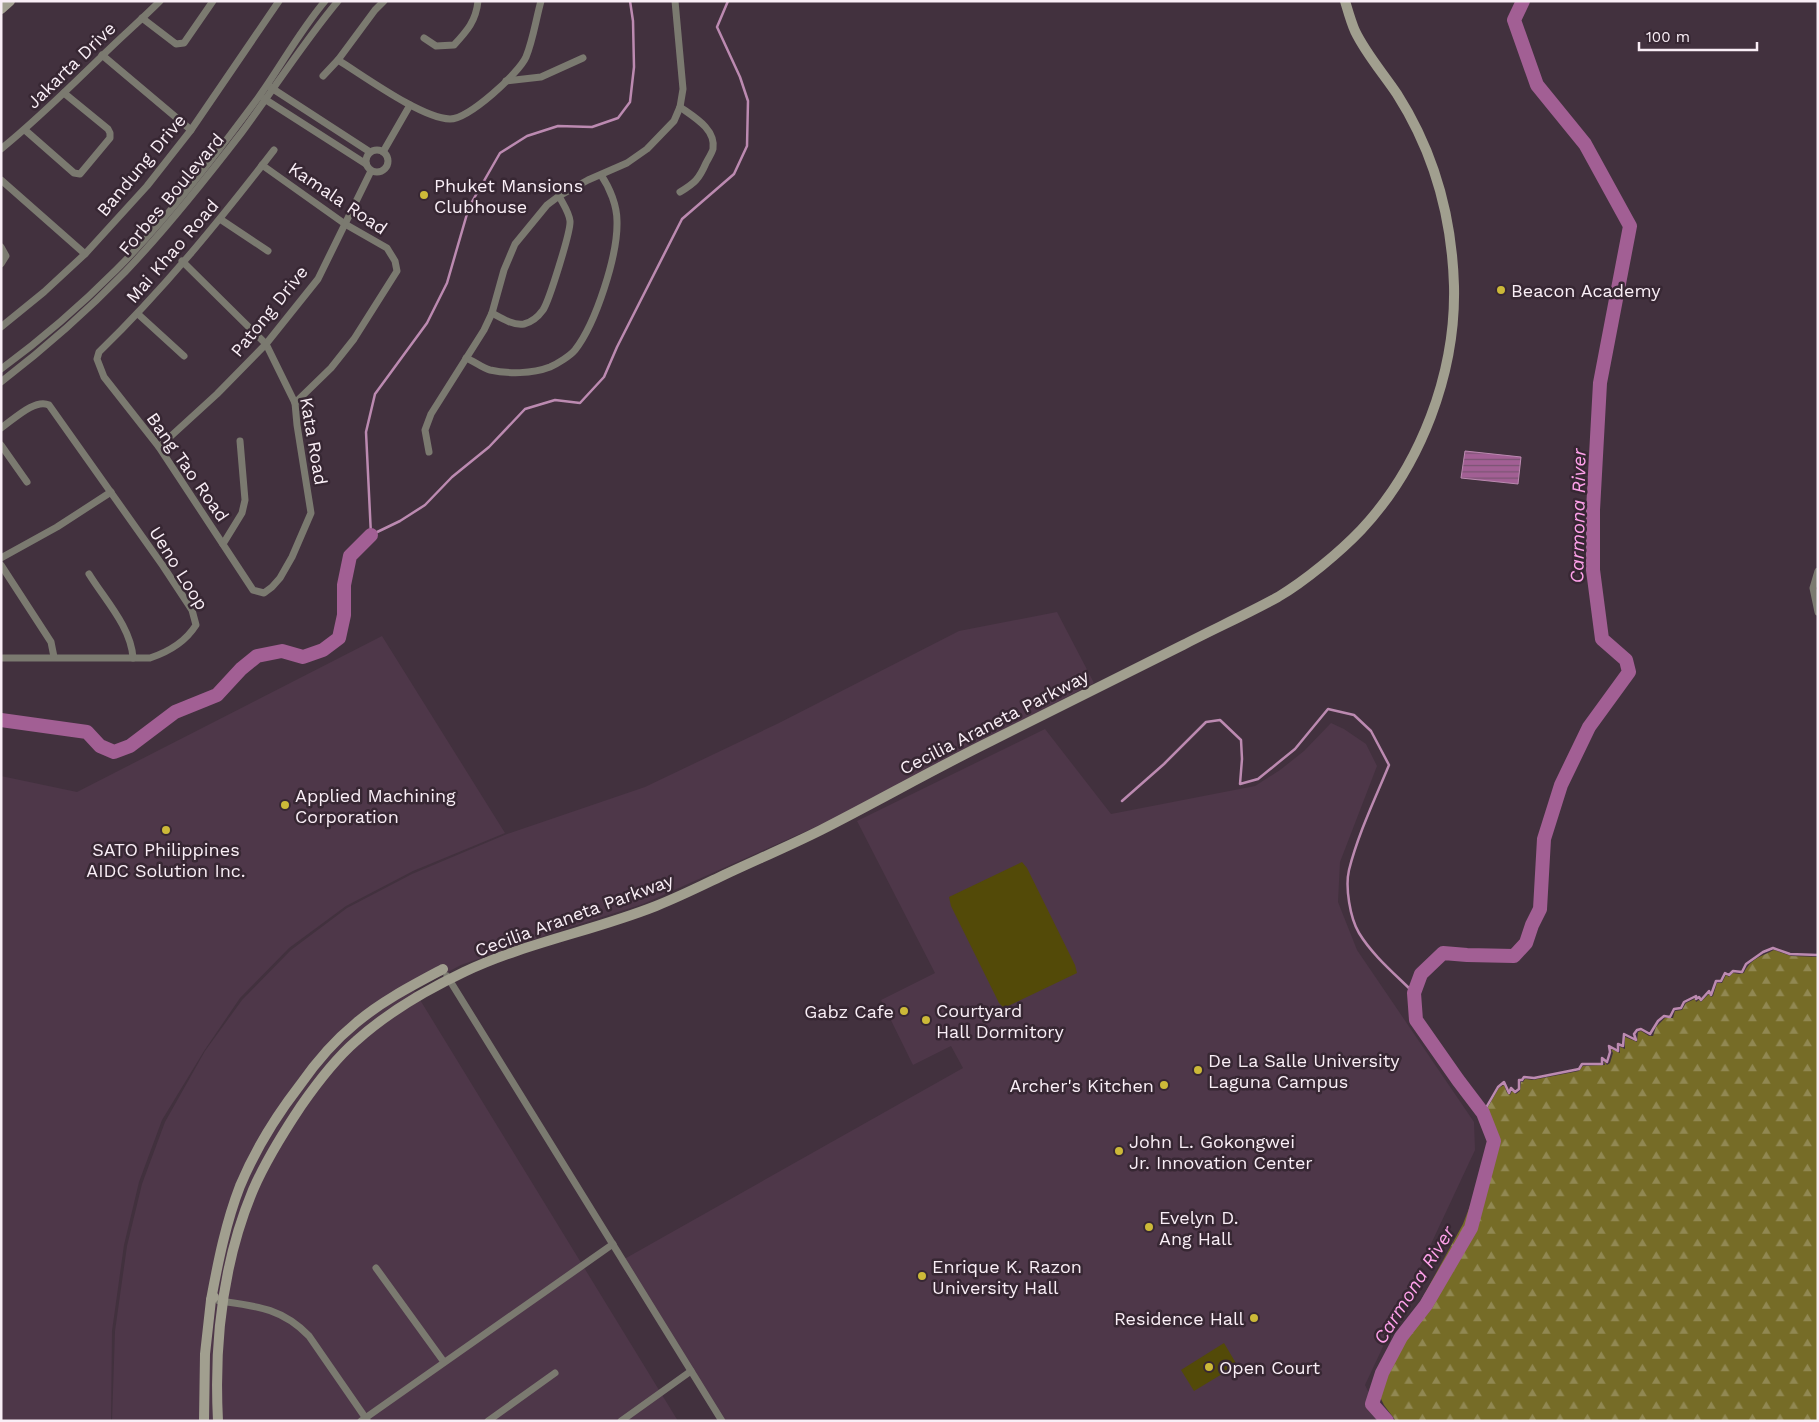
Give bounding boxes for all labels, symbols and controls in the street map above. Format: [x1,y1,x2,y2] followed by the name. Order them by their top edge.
[22,17,120,113] street label: Jakarta Drive
[1639,20,1756,52] scale bar
[1646,28,1690,46] text: 100 m
[92,110,190,220] street label: Bandung Drive
[114,129,228,259] street label: Forbes Boulevard
[285,157,391,239] street label: Kamala Road
[434,175,583,217] place label: Phuket Mansions Clubhouse
[418,189,430,201] marker: Phuket Mansions Clubhouse
[121,195,223,307] street label: Mai Khao Road
[226,261,312,361] street label: Patong Drive
[1511,280,1661,301] place label: Beacon Academy
[1495,284,1507,296] marker: Beacon Academy
[296,395,332,487] street label: Kata Road
[143,408,233,526] street label: Bang Tao Road
[1565,448,1591,584] water label: Carmona River
[145,522,213,614] street label: Ueno Loop
[896,665,1093,779] street label: Cecilia Araneta Parkway
[295,785,456,827] place label: Applied Machining Corporation
[279,799,291,811] marker: Applied Machining Corporation
[160,824,172,836] marker: SATO Philippines AIDC Solution Inc.
[86,839,246,881] place label: SATO Philippines AIDC Solution Inc.
[472,869,677,961] street label: Cecilia Araneta Parkway
[936,1000,1065,1042] place label: Courtyard Hall Dormitory
[804,1001,894,1022] place label: Gabz Cafe
[898,1005,910,1017] marker: Gabz Cafe
[920,1014,932,1026] marker: Courtyard Hall Dormitory
[1208,1050,1400,1092] place label: De La Salle University Laguna Campus
[1192,1064,1204,1076] marker: De La Salle University Laguna Campus
[1010,1075,1154,1096] place label: Archer's Kitchen
[1158,1079,1170,1091] marker: Archer's Kitchen
[1129,1131,1313,1173] place label: John L. Gokongwei Jr. Innovation Center
[1113,1145,1125,1157] marker: John L. Gokongwei Jr. Innovation Center
[1159,1207,1238,1249] place label: Evelyn D. Ang Hall
[1143,1221,1155,1233] marker: Evelyn D. Ang Hall
[1368,1221,1460,1348] water label: Carmona River
[932,1256,1082,1298] place label: Enrique K. Razon University Hall
[916,1270,928,1282] marker: Enrique K. Razon University Hall
[1114,1308,1244,1329] place label: Residence Hall
[1248,1312,1260,1324] marker: Residence Hall
[1219,1357,1320,1378] place label: Open Court
[1203,1361,1215,1373] marker: Open Court

